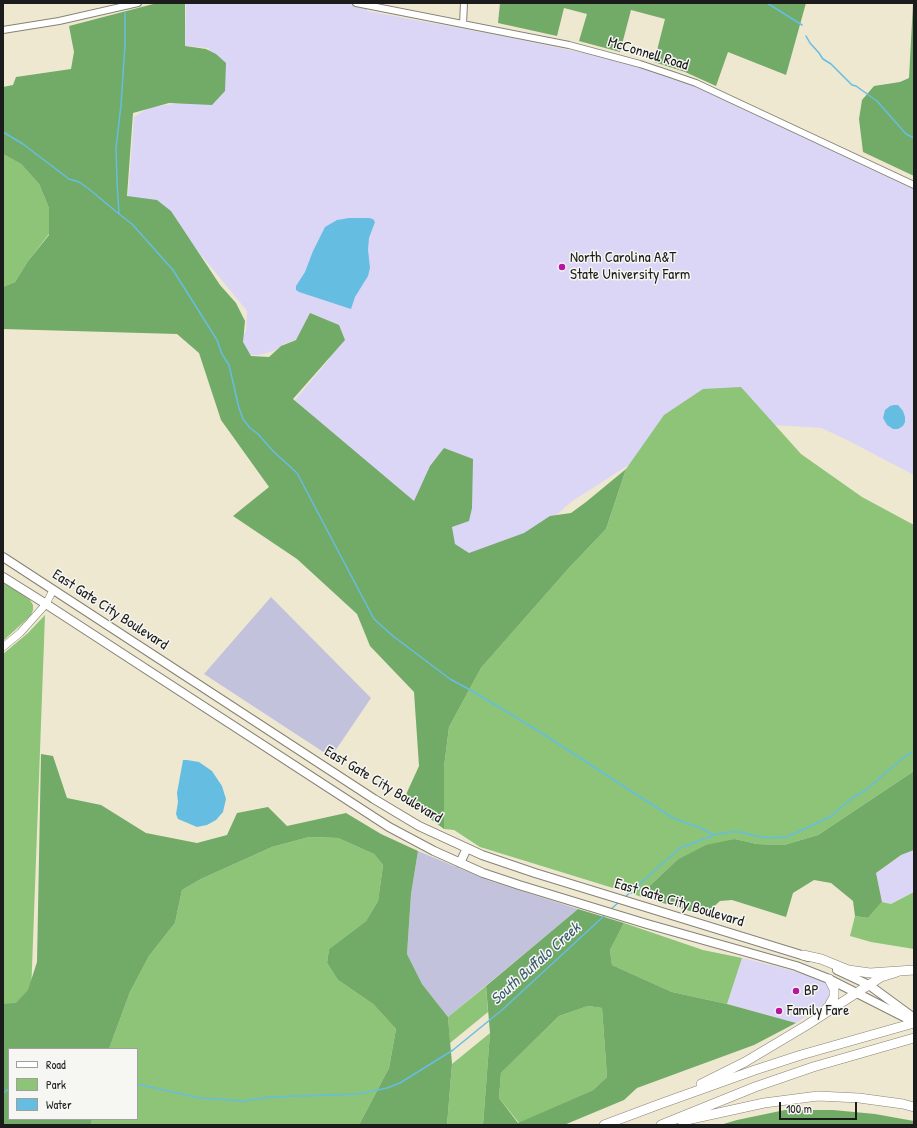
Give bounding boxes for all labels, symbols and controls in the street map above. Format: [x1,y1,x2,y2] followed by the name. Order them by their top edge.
[606,33,690,75] street label: McConnell Road
[570,249,690,284] place label: North Carolina A&T State University Farm
[557,262,567,272] marker: North Carolina A&T State University Farm
[49,566,171,654] street label: East Gate City Boulevard
[321,743,445,827] street label: East Gate City Boulevard
[612,875,746,931] street label: East Gate City Boulevard
[487,919,585,1009] water label: South Buffalo Creek
[804,982,819,1000] place label: BP
[791,986,801,996] marker: BP
[787,1002,849,1020] place label: Family Fare
[774,1006,784,1016] marker: Family Fare
[8,1048,138,1120] legend
[46,1056,66,1073] text: Road
[46,1076,66,1093] text: Park
[781,1094,859,1120] scale bar
[46,1096,72,1113] text: Water
[786,1100,812,1117] text: 100 m

